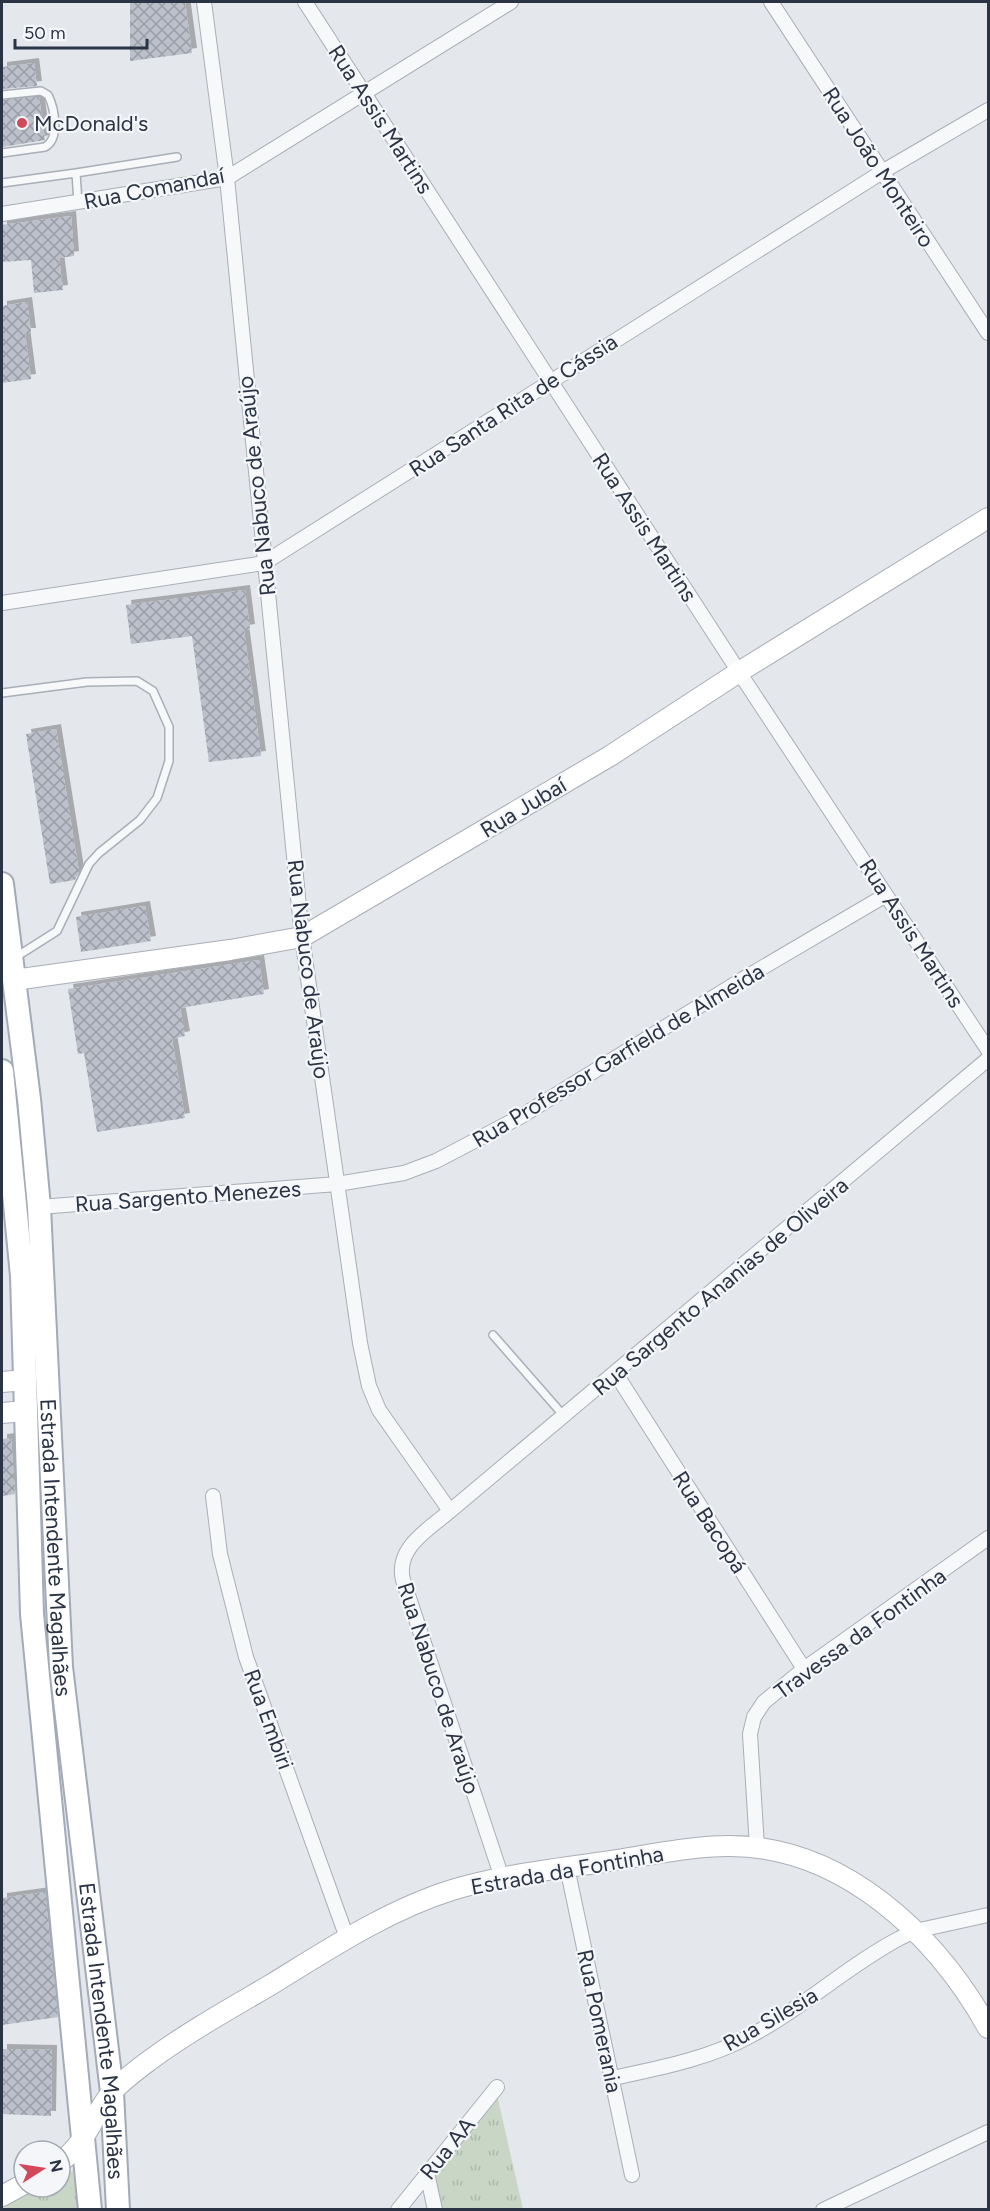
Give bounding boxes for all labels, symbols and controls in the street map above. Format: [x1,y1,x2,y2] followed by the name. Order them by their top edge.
[15,12,147,50] scale bar
[24,22,66,44] text: 50 m
[322,40,439,199] street label: Rua Assis Martins
[817,82,940,252] street label: Rua João Monteiro
[34,110,148,137] place label: McDonald's
[15,116,29,130] marker: McDonald's
[81,161,228,215] street label: Rua Comandaí
[404,328,622,483] street label: Rua Santa Rita de Cássia
[232,375,281,597] street label: Rua Nabuco de Araújo
[586,448,703,607] street label: Rua Assis Martins
[475,771,572,844] street label: Rua Jubaí
[853,854,970,1013] street label: Rua Assis Martins
[282,858,335,1080] street label: Rua Nabuco de Araújo
[468,957,769,1153] street label: Rua Professor Garfield de Almeida
[587,1171,854,1401] street label: Rua Sargento Ananias de Oliveira
[74,1175,302,1218] street label: Rua Sargento Menezes
[34,1398,77,1698] street label: Estrada Intendente Magalhães
[667,1466,753,1578] street label: Rua Bacopá
[769,1562,951,1705] street label: Travessa da Fontinha
[392,1579,486,1797] street label: Rua Nabuco de Araújo
[238,1665,299,1773] street label: Rua Embiri
[469,1840,666,1901] street label: Estrada da Fontinha
[73,1881,129,2180] street label: Estrada Intendente Magalhães
[571,1947,628,2095] street label: Rua Pomerania
[718,1982,822,2057] street label: Rua Silesia
[414,2112,481,2185] street label: Rua AA
[12,2139,72,2199] north arrow
[46,2158,67,2174] text: N

